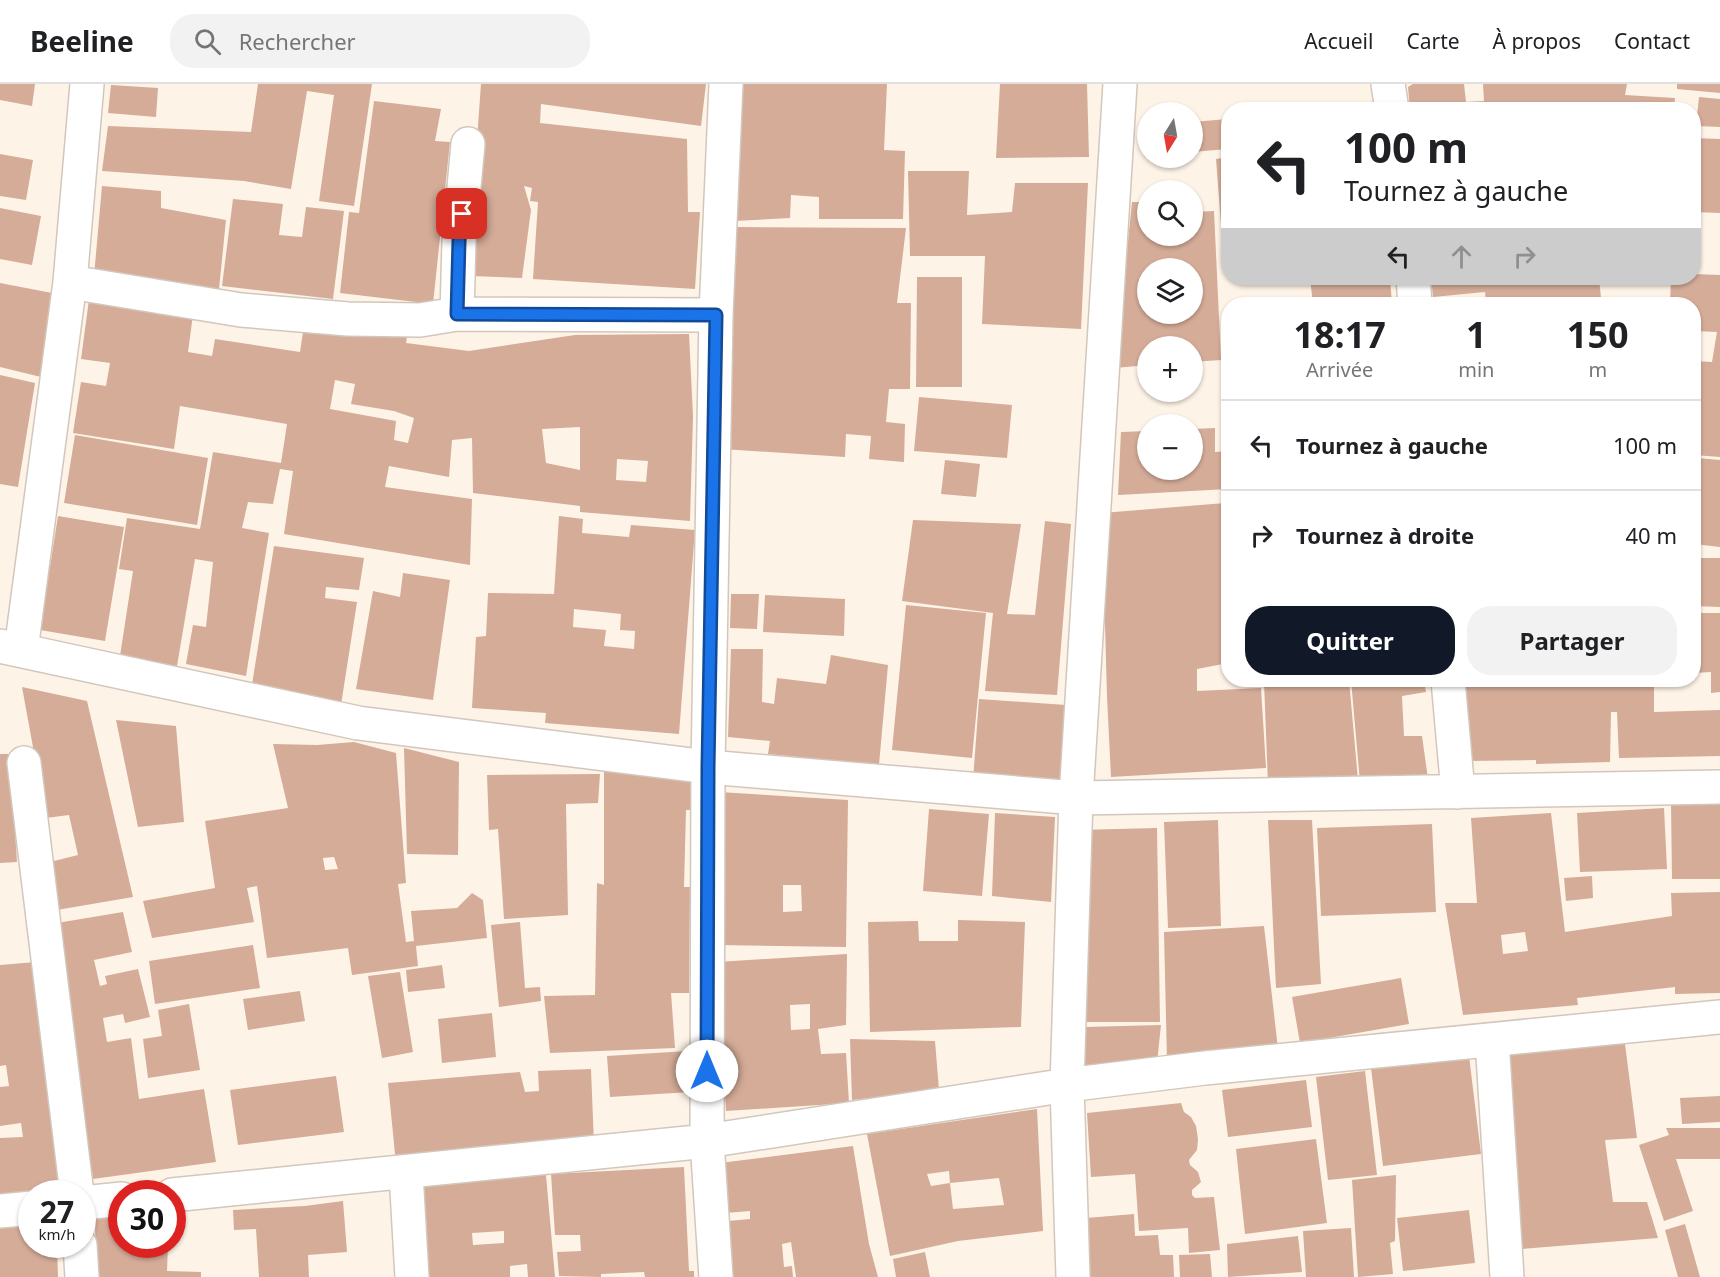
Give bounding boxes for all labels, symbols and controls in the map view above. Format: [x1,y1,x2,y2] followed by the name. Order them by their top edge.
[170,14,590,68] search box
[30,22,134,60] text: Beeline
[191,25,224,58] icon: search
[239,26,356,56] text: Rechercher
[1304,27,1373,55] text: Accueil
[1406,27,1460,55] text: Carte
[1493,27,1581,55] text: À propos
[1614,27,1690,55] text: Contact
[1137,102,1203,168] north arrow
[1137,102,1203,480] map controls
[1344,118,1468,175] text: 100 m
[1245,126,1323,204] icon: left
[1344,172,1568,209] text: Tournez à gauche
[1137,180,1203,246] button: search
[436,188,487,239] pin
[445,197,478,230] icon: arrive
[1382,240,1415,273] icon: left
[1445,240,1478,273] icon: ahead
[1508,240,1541,273] icon: right
[1137,258,1203,324] button: layers
[1293,310,1386,359] text: 18:17
[1466,310,1487,359] text: 1
[1567,310,1629,359] text: 150
[1137,336,1203,402] button: +
[1306,356,1373,383] text: Arrivée
[1458,356,1494,383] text: min
[1588,356,1607,383] text: m
[1137,414,1203,480] button: −
[1245,429,1278,462] icon: left
[1296,430,1488,460] text: Tournez à gauche
[1613,430,1677,460] text: 100 m
[1245,519,1278,552] icon: right
[1296,520,1474,550] text: Tournez à droite
[1626,520,1677,550] text: 40 m
[1245,606,1455,675] button: Quitter
[1467,606,1677,675] button: Partager
[675,1039,739,1103] position arrow
[108,1180,186,1258] speed limit sign: 30
[40,1191,74,1232] text: 27
[39,1224,75,1244] text: km/h

